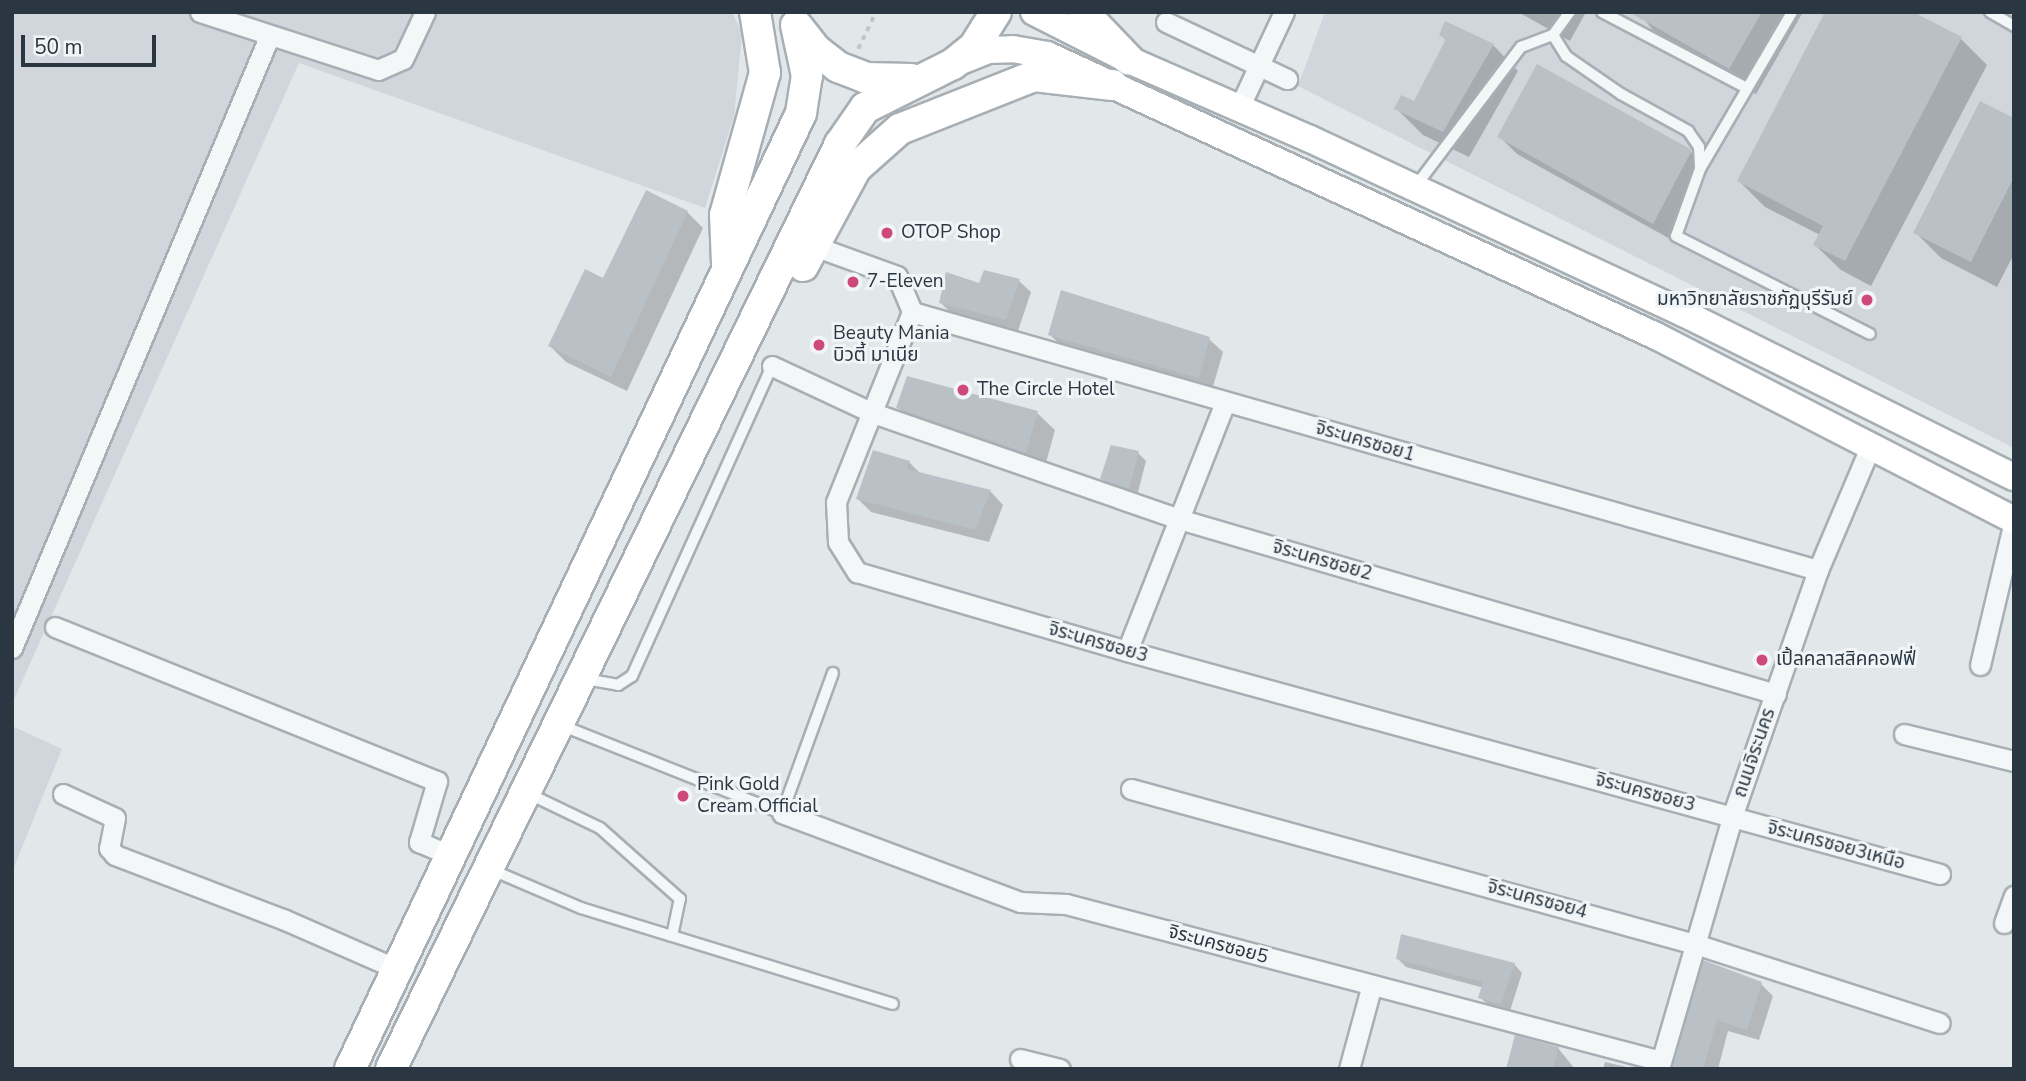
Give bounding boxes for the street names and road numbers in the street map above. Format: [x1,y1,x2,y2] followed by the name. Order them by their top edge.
[1313,417,1417,467] street label: จิระนครซอย1
[1270,536,1374,586] street label: จิระนครซอย2
[1046,618,1150,668] street label: จิระนครซอย3
[1729,705,1781,801] street label: ถนนจิระนคร
[1593,769,1697,817] street label: จิระนครซอย3
[1765,817,1907,875] street label: จิระนครซอย3เหนือ
[1485,876,1589,924] street label: จิระนครซอย4
[1166,921,1270,969] street label: จิระนครซอย5

